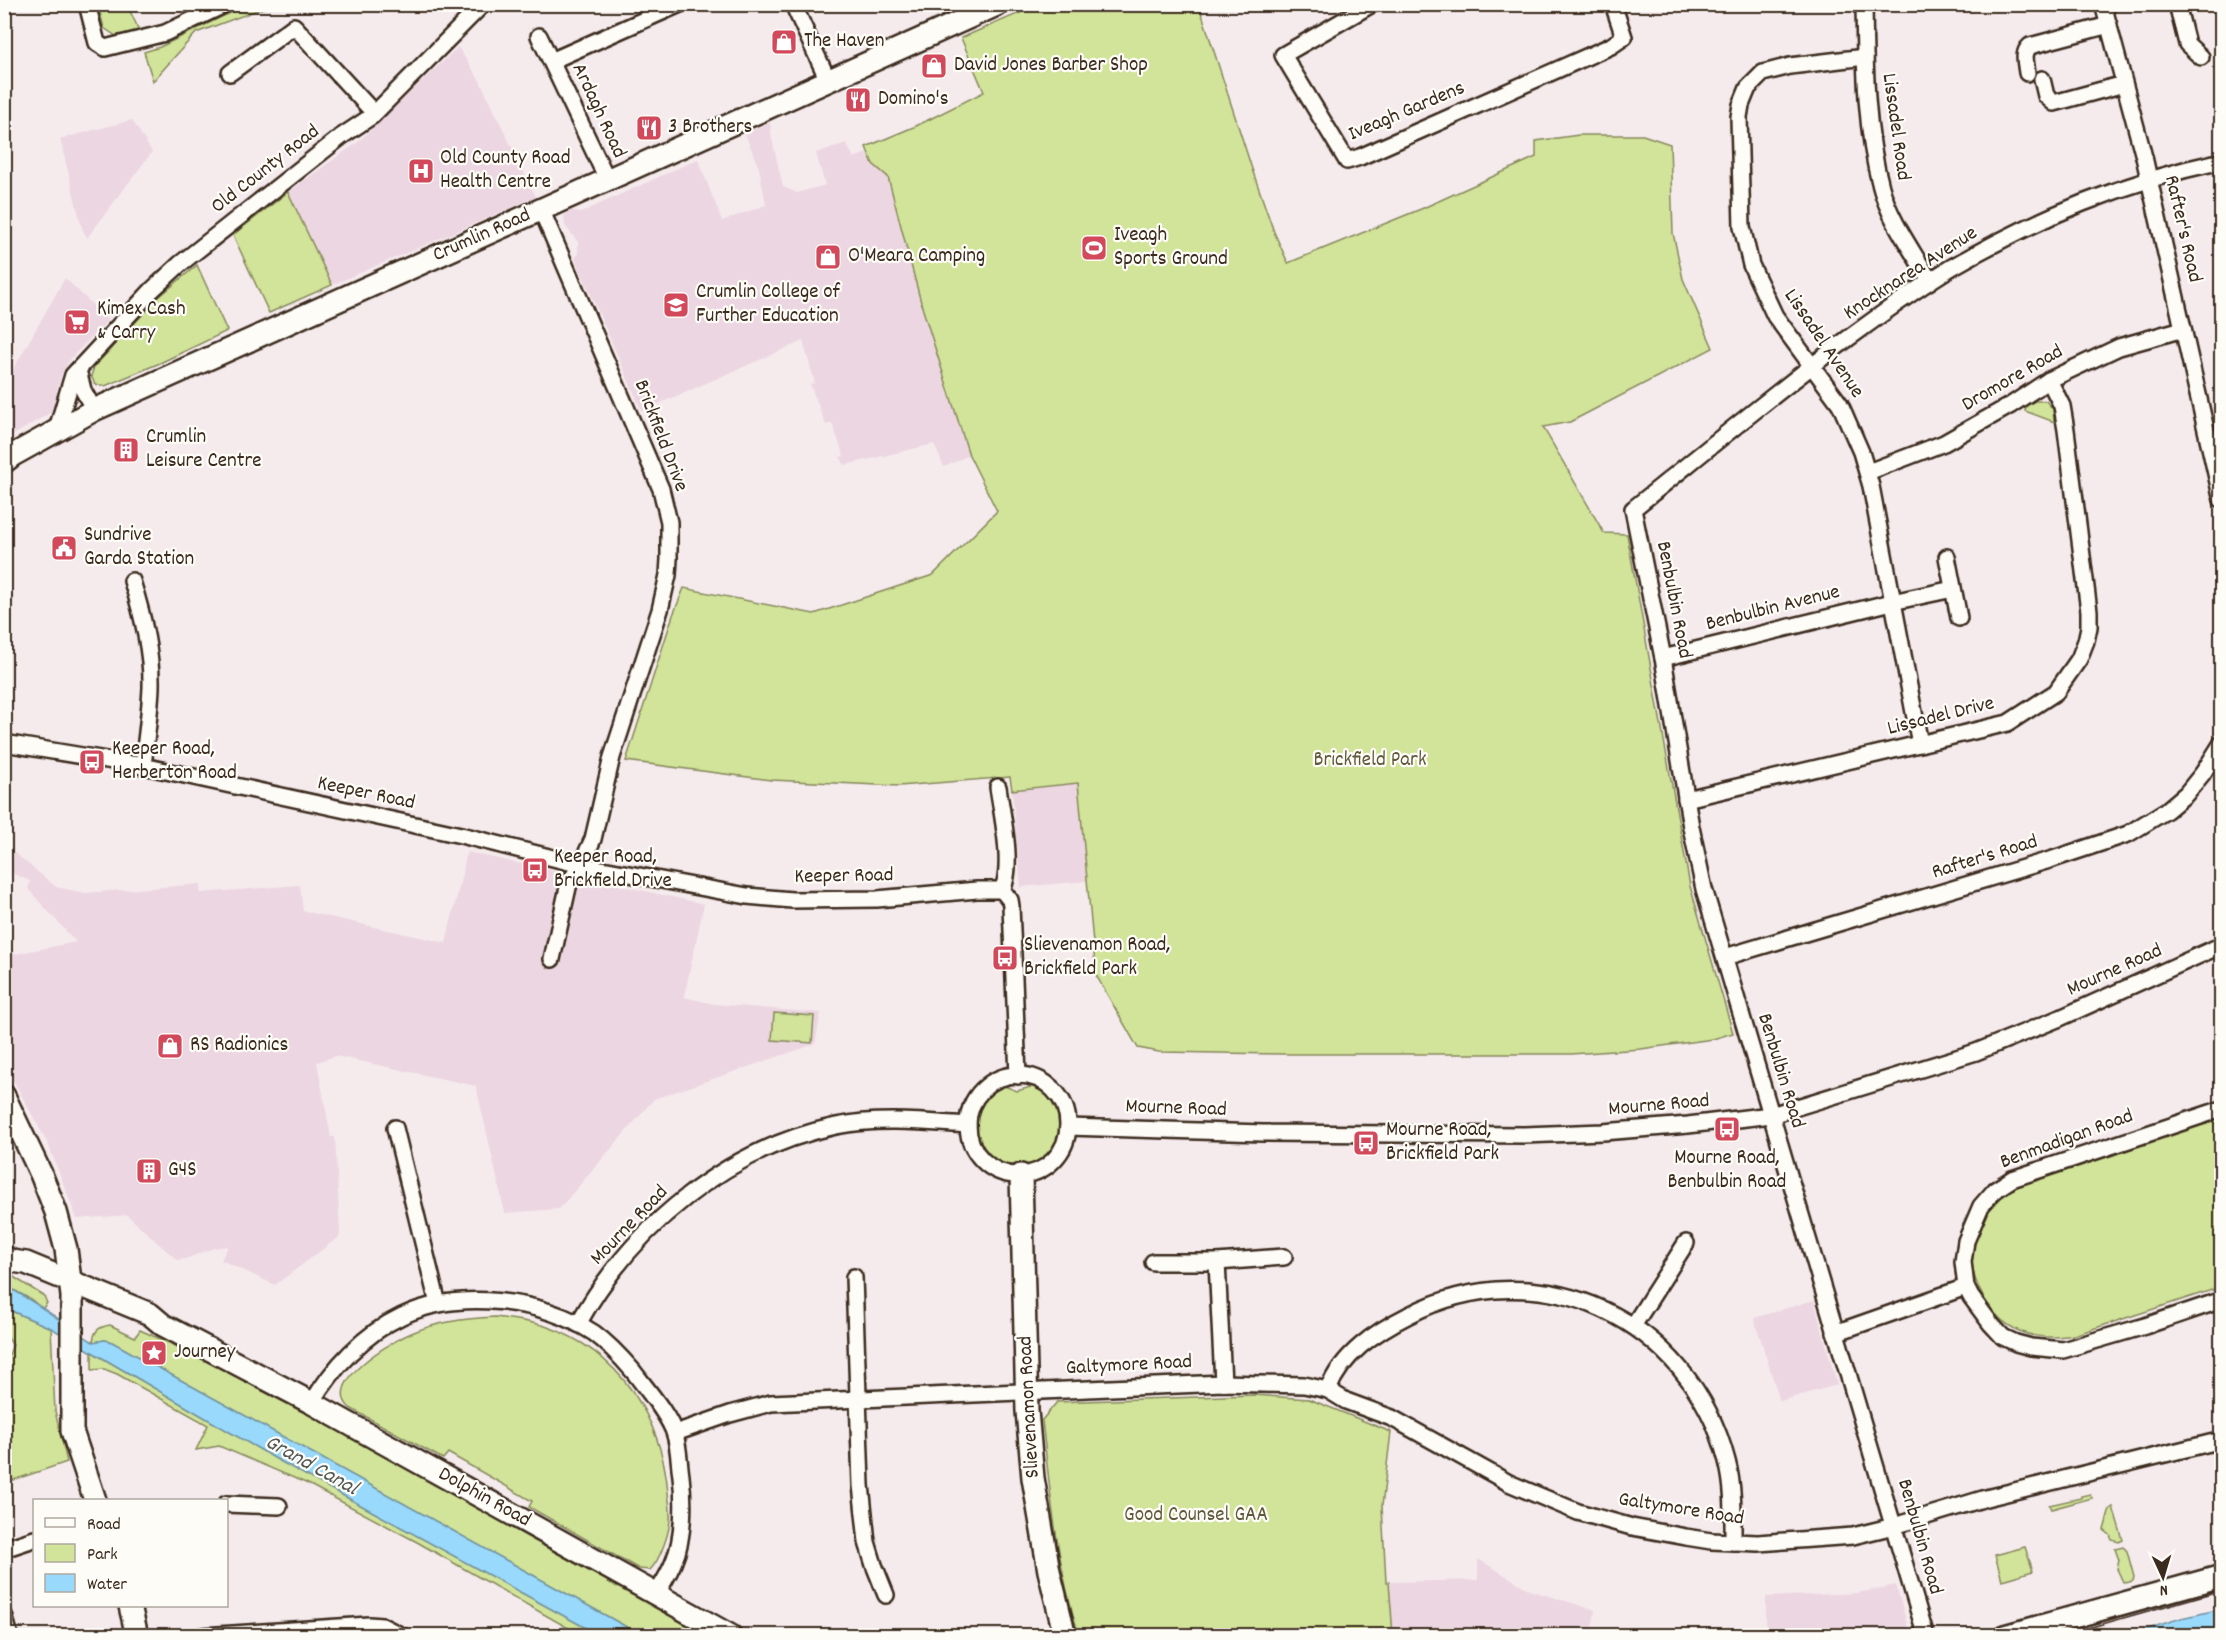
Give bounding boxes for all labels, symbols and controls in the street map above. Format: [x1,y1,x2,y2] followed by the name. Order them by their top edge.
[769,27,799,57] shop icon: The Haven
[804,27,884,57] place label: The Haven
[919,51,949,81] shop icon: David Jones Barber Shop
[954,51,1148,81] place label: David Jones Barber Shop
[563,59,633,163] street label: Ardagh Road
[1873,71,1917,183] street label: Lissadel Road
[1344,74,1470,150] street label: Iveagh Gardens
[843,85,873,115] restaurant icon: Domino's
[878,85,948,115] place label: Domino's
[634,113,664,143] restaurant icon: 3 Brothers
[668,113,752,143] place label: 3 Brothers
[205,118,327,222] street label: Old County Road
[440,144,571,198] place label: Old County Road Health Centre
[406,156,436,186] hospital icon: Old County Road Health Centre
[2155,172,2209,286] street label: Rafter's Road
[428,201,536,271] street label: Crumlin Road
[1838,219,1984,329] street label: Knocknarea Avenue
[1114,221,1228,275] place label: Iveagh Sports Ground
[1079,233,1109,263] sports icon: Iveagh Sports Ground
[813,242,843,272] shop icon: O'Meara Camping
[848,242,985,272] place label: O'Meara Camping
[696,278,841,332] place label: Crumlin College of Further Education
[1775,283,1871,405] street label: Lissadel Avenue
[661,290,691,320] school or university icon: Crumlin College of Further Education
[97,295,186,349] place label: Kimex Cash & Carry
[62,307,92,337] supermarket icon: Kimex Cash & Carry
[1957,338,2069,420] street label: Dromore Road
[625,376,695,496] street label: Brickfield Drive
[146,423,262,477] place label: Crumlin Leisure Centre
[111,435,141,465] building icon: Crumlin Leisure Centre
[84,521,194,575] place label: Sundrive Garda Station
[49,533,79,563] public building icon: Sundrive Garda Station
[1647,539,1699,661] street label: Benbulbin Road
[1703,578,1843,640] street label: Benbulbin Avenue
[1884,689,1998,745] street label: Lissadel Drive
[112,735,237,789] place label: Keeper Road, Herberton Road
[1313,746,1427,776] park label: Brickfield Park
[77,747,107,777] bus stop icon: Keeper Road, Herberton Road
[314,769,418,819] street label: Keeper Road
[1928,828,2042,888] street label: Rafter's Road
[554,843,672,897] place label: Keeper Road, Brickfield Drive
[520,855,550,885] bus stop icon: Keeper Road, Brickfield Drive
[794,861,894,893] street label: Keeper Road
[1024,931,1170,985] place label: Slievenamon Road, Brickfield Park
[2063,937,2167,1005] street label: Mourne Road
[990,943,1020,973] bus stop icon: Slievenamon Road, Brickfield Park
[1748,1010,1812,1132] street label: Benbulbin Road
[155,1031,185,1061] shop icon: RS Radionics
[190,1031,288,1061] place label: RS Radionics
[1607,1087,1711,1125] street label: Mourne Road
[1125,1092,1227,1126] street label: Mourne Road
[1996,1102,2138,1178] street label: Benmadigan Road
[1712,1114,1742,1144] bus stop icon: Mourne Road, Benbulbin Road
[1386,1116,1499,1170] place label: Mourne Road, Brickfield Park
[1351,1128,1381,1158] bus stop icon: Mourne Road, Brickfield Park
[1668,1144,1786,1198] place label: Mourne Road, Benbulbin Road
[134,1156,164,1186] building icon: G4S
[168,1156,197,1186] place label: G4S
[584,1179,676,1273] street label: Mourne Road
[1011,1335,1049,1479] street label: Slievenamon Road
[139,1338,169,1368] place icon: Journey
[174,1338,236,1368] place label: Journey
[1065,1348,1193,1384] street label: Galtymore Road
[259,1428,365,1505] water label: Grand Canal
[432,1460,536,1536] street label: Dolphin Road
[1888,1476,1950,1598] street label: Benbulbin Road
[1616,1485,1746,1535] street label: Galtymore Road
[33,1499,228,1607] legend
[1124,1501,1268,1531] park label: Good Counsel GAA
[87,1513,121,1538] text: Road
[87,1543,118,1568] text: Park
[2133,1547,2193,1607] north arrow
[87,1573,127,1598] text: Water
[2159,1578,2169,1601] text: N

